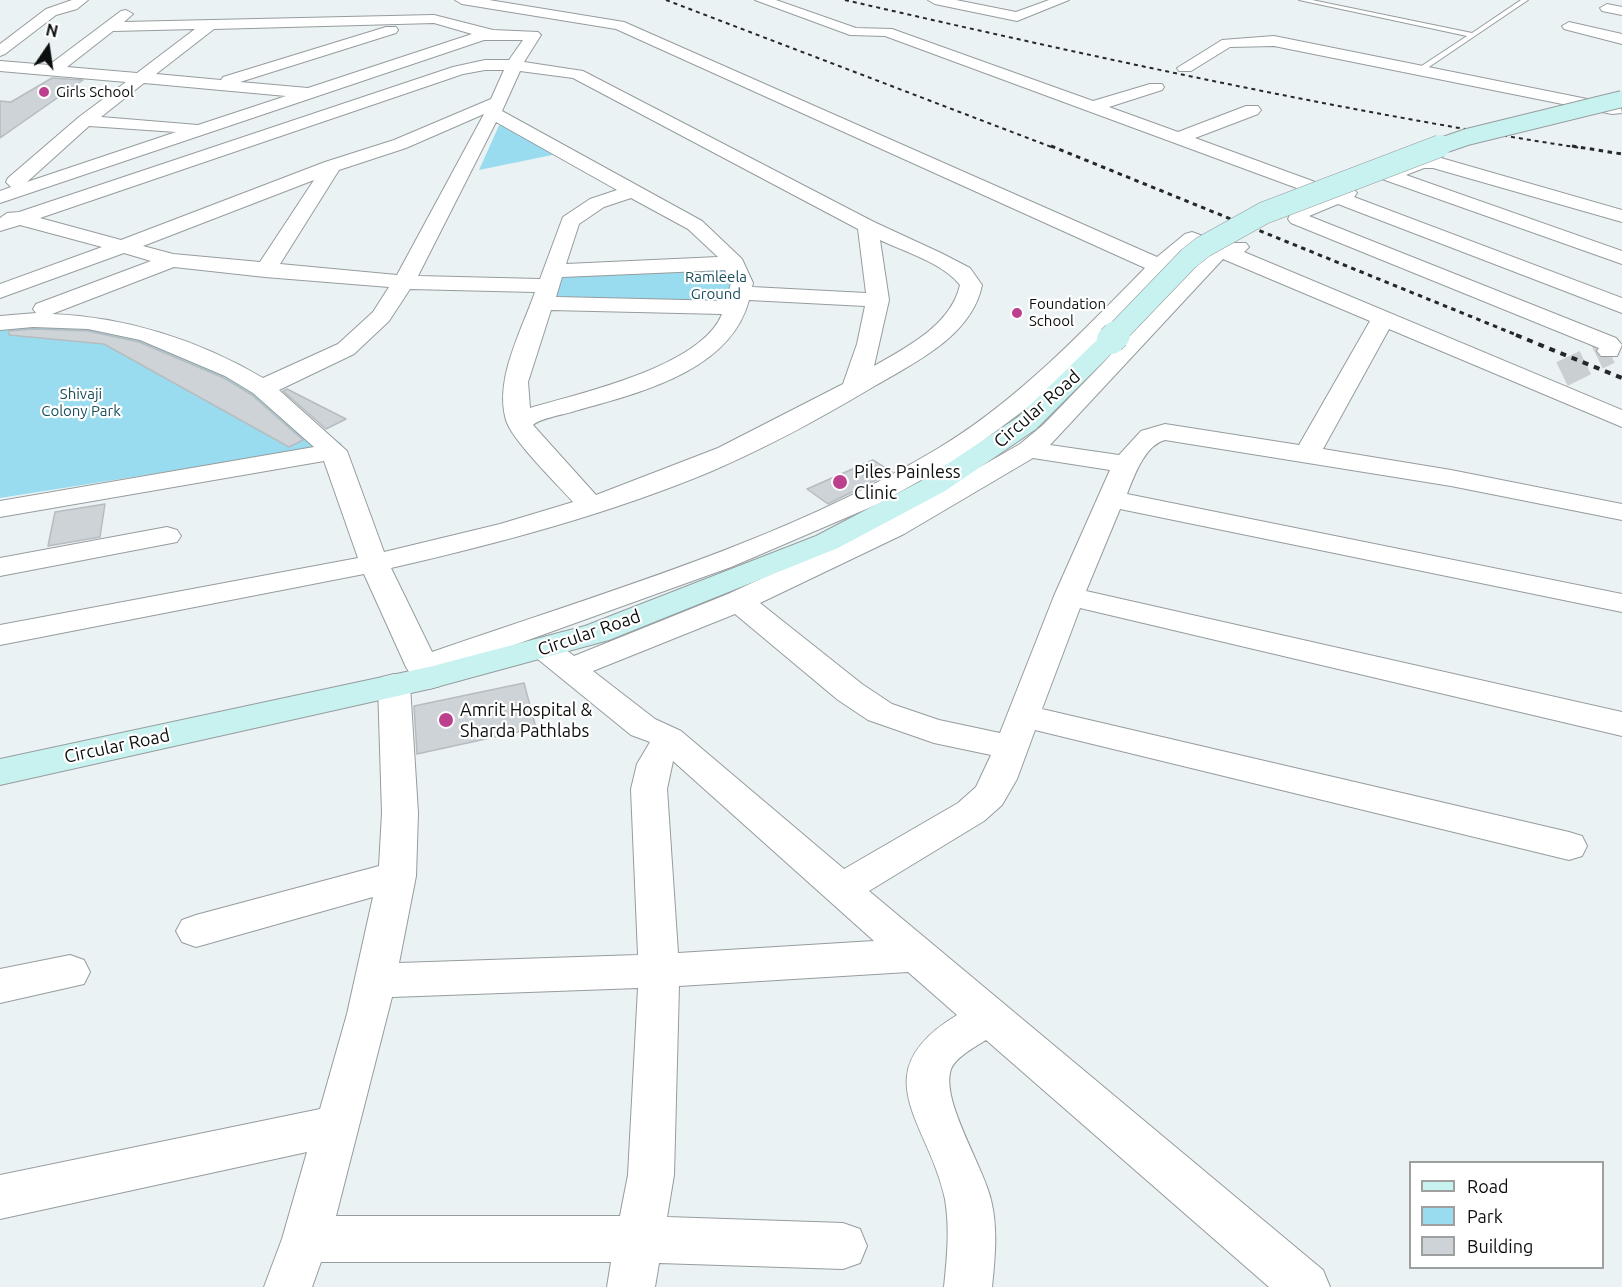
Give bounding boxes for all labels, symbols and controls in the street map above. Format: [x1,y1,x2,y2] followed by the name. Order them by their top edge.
[18,18,78,78] north arrow
[44,20,60,41] text: N
[56,83,134,101] place label: Girls School
[37,85,51,99] marker: Girls School
[685,268,747,303] park label: Ramleela Ground
[1029,295,1106,330] place label: Foundation School
[1010,306,1024,320] marker: Foundation School
[989,366,1085,452] street label: Circular Road
[41,385,121,420] park label: Shivaji Colony Park
[854,461,961,504] place label: Piles Painless Clinic
[831,473,849,491] marker: Piles Painless Clinic
[535,605,643,661] street label: Circular Road
[460,699,592,742] place label: Amrit Hospital & Sharda Pathlabs
[437,711,455,729] marker: Amrit Hospital & Sharda Pathlabs
[62,724,172,768] street label: Circular Road
[1409,1161,1604,1269] legend
[1467,1176,1509,1196] text: Road
[1467,1206,1503,1226] text: Park
[1467,1236,1533,1256] text: Building

